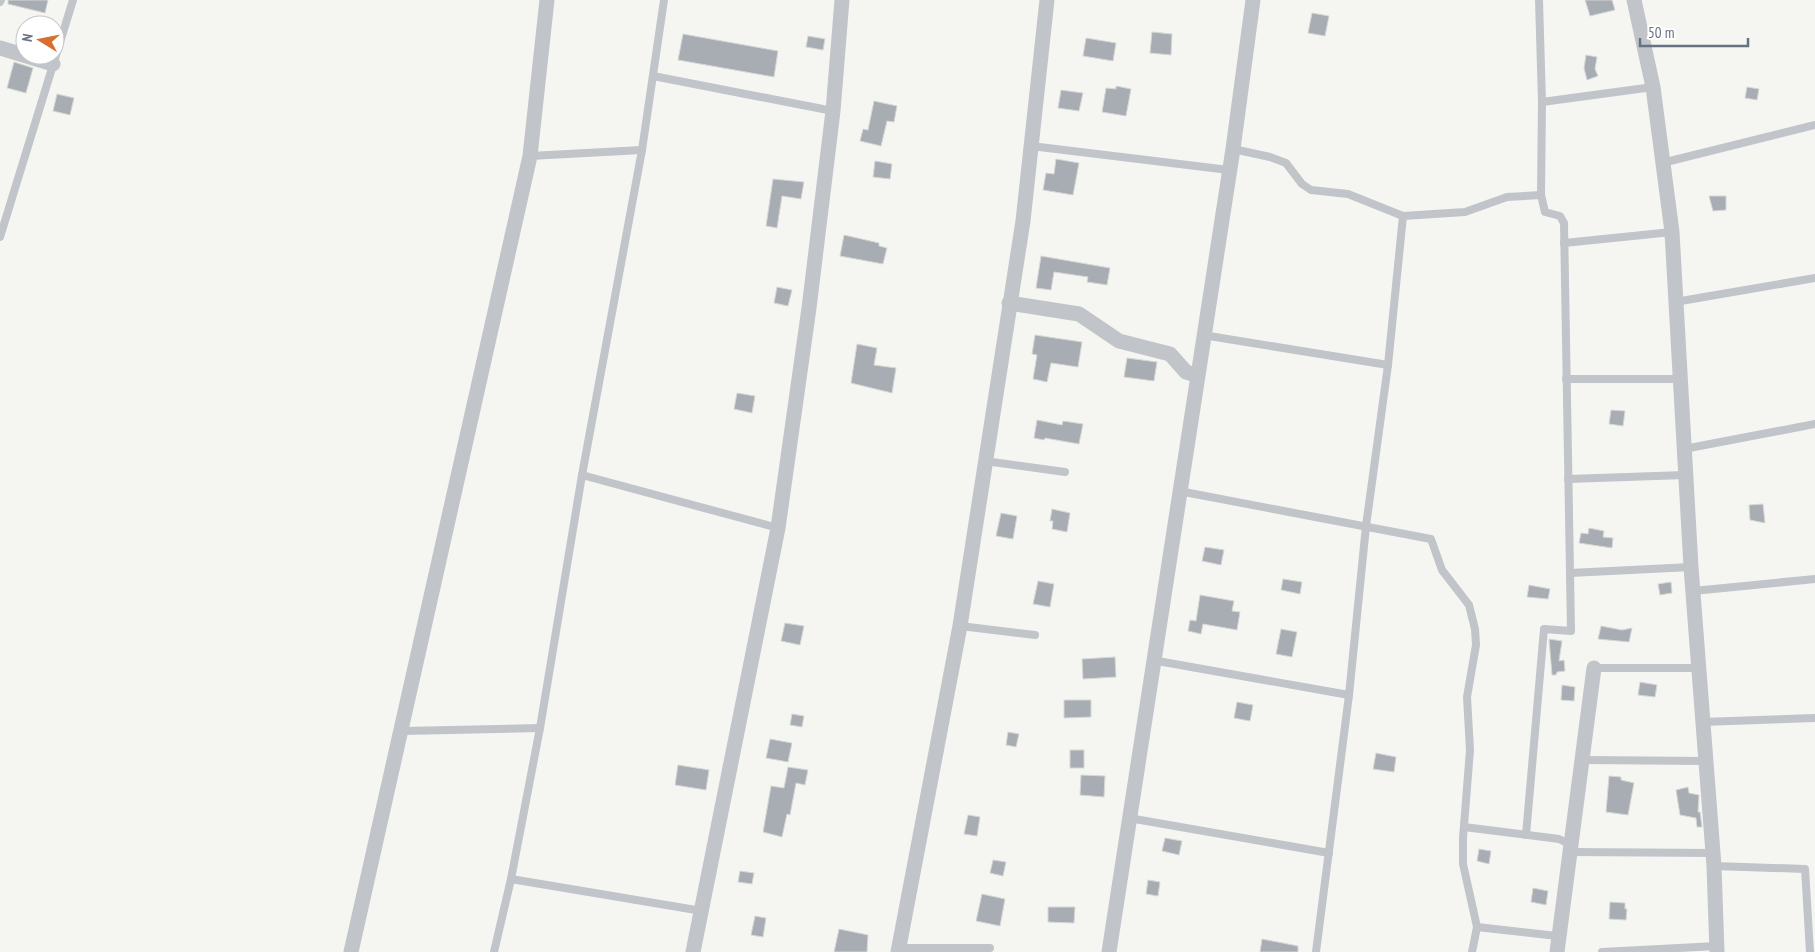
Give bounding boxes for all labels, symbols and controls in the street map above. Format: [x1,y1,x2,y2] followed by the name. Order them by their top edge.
[15,15,65,65] north arrow
[1640,15,1748,47] scale bar
[1648,23,1674,42] text: 50 m
[18,32,37,43] text: N

